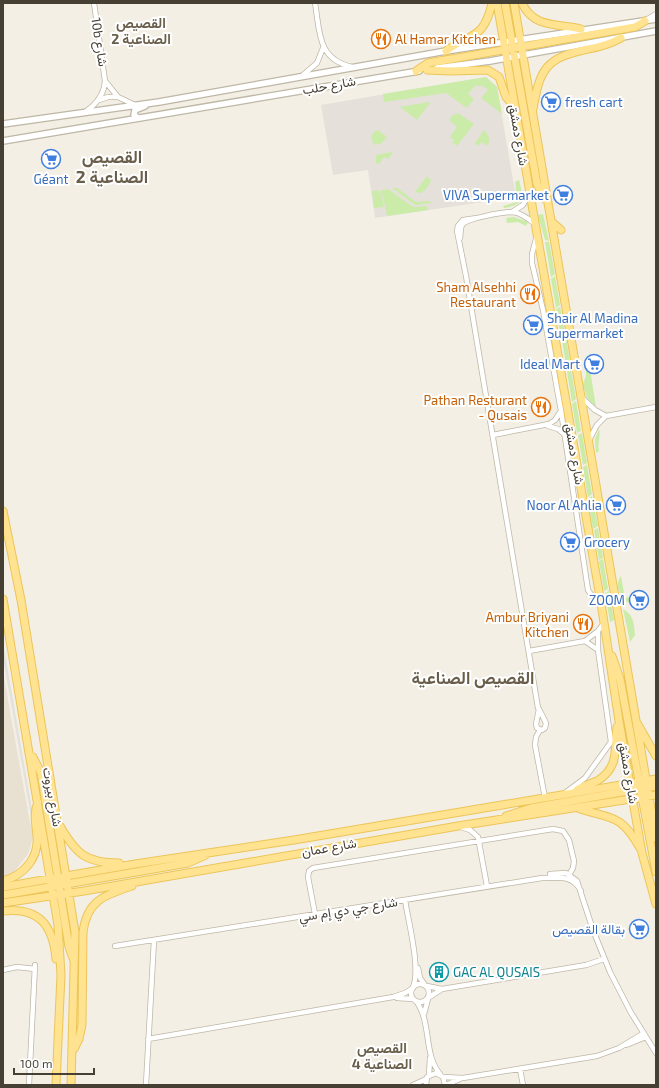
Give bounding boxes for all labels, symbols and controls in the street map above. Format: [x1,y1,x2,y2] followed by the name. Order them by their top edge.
[111,14,171,48] district label: القصيص الصناعية 2
[86,16,112,68] street label: 10b شارع
[370,28,392,50] restaurant icon: Al Hamar Kitchen
[395,31,496,47] place label: Al Hamar Kitchen
[301,72,357,100] street label: شارع حلب
[540,91,562,113] supermarket icon: fresh cart
[565,94,623,110] place label: fresh cart
[504,103,532,167] street label: شارع دمشق
[76,146,148,187] district label: القصيص الصناعية 2
[40,148,62,170] supermarket icon: Géant
[34,171,68,187] place label: Géant
[552,184,574,206] supermarket icon: VIVA Supermarket
[443,187,549,203] place label: VIVA Supermarket
[436,279,516,310] place label: Sham Alsehhi Restaurant
[519,283,541,305] restaurant icon: Sham Alsehhi Restaurant
[547,310,638,341] place label: Shair Al Madina Supermarket
[522,314,544,336] supermarket icon: Shair Al Madina Supermarket
[583,353,605,375] supermarket icon: Ideal Mart
[520,356,580,372] place label: Ideal Mart
[423,392,527,423] place label: Pathan Resturant - Qusais
[530,396,552,418] restaurant icon: Pathan Resturant - Qusais
[560,422,588,486] street label: شارع دمشق
[605,494,627,516] supermarket icon: Noor Al Ahlia
[526,497,602,513] place label: Noor Al Ahlia
[559,531,581,553] supermarket icon: Grocery
[584,534,630,550] place label: Grocery
[628,589,650,611] supermarket icon: ZOOM
[589,592,625,608] place label: ZOOM
[486,609,569,640] place label: Ambur Briyani Kitchen
[572,613,594,635] restaurant icon: Ambur Briyani Kitchen
[412,667,535,689] district label: القصيص الصناعية
[614,741,642,805] street label: شارع دمشق
[38,766,66,828] street label: شارع بيروت
[300,834,358,862] street label: شارع عمان
[298,893,399,928] street label: شارع جي دي إم سي
[628,918,650,940] supermarket icon: بقالة القصيص
[552,921,625,938] place label: بقالة القصيص
[428,961,450,983] building icon: GAC AL QUSAIS
[453,964,540,980] place label: GAC AL QUSAIS
[352,1039,412,1073] district label: القصيص الصناعية 4
[14,1050,94,1076] scale bar
[20,1056,52,1070] text: 100 m

